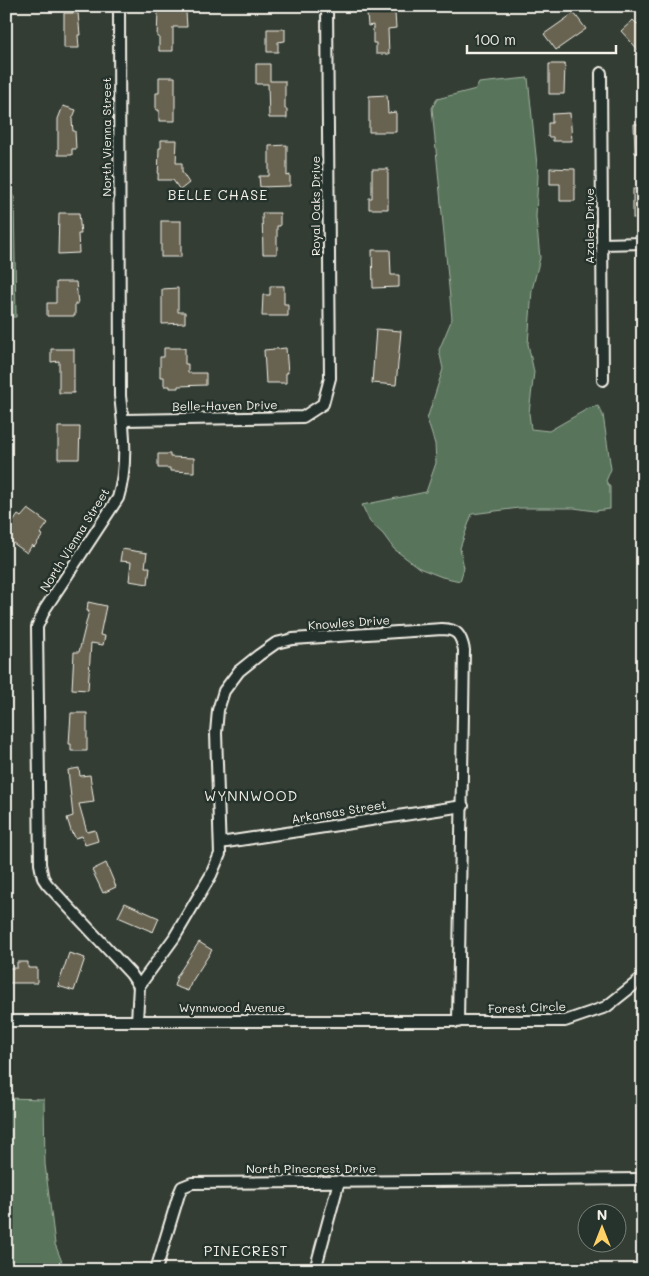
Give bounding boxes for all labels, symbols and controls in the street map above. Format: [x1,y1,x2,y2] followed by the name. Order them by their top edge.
[467,22,615,54] scale bar
[474,29,516,49] text: 100 m
[98,77,114,197] street label: North Vienna Street
[307,156,323,256] street label: Royal Oaks Drive
[168,185,268,204] district label: BELLE CHASE
[581,188,597,264] street label: Azalea Drive
[172,396,278,414] street label: Belle-Haven Drive
[36,485,113,594] street label: North Vienna Street
[307,611,390,633] street label: Knowles Drive
[204,786,298,805] district label: WYNNWOOD
[290,796,388,826] street label: Arkansas Street
[488,998,566,1016] street label: Forest Circle
[179,999,285,1015] street label: Wynnwood Avenue
[246,1160,376,1176] street label: North Pinecrest Drive
[576,1204,626,1254] north arrow
[597,1205,607,1224] text: N
[204,1241,288,1260] district label: PINECREST

